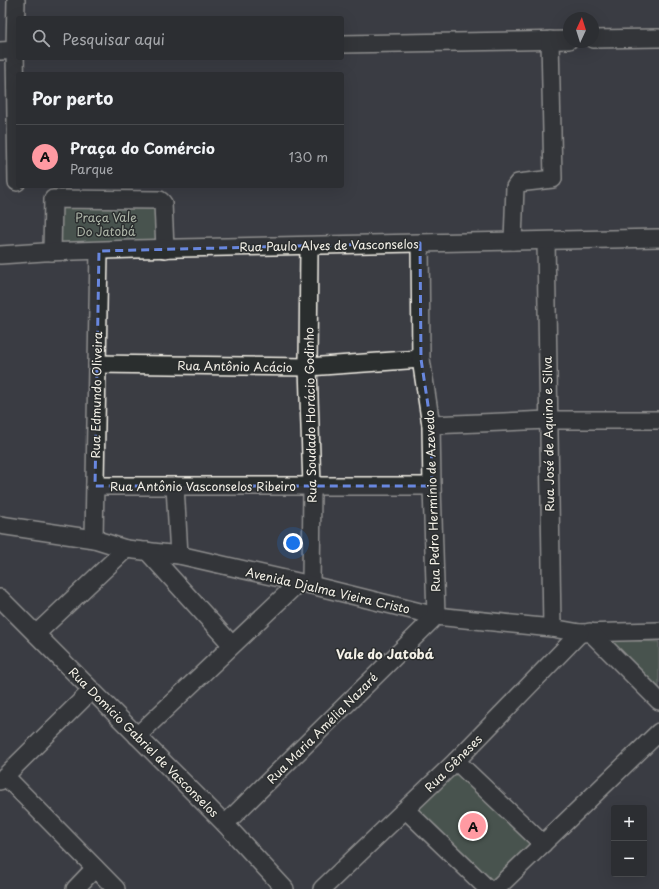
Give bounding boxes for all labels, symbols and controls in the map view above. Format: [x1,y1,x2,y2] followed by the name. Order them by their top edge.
[563,12,599,48] north arrow
[16,16,344,60] search box
[30,27,52,49] icon: search
[62,27,165,50] text: Pesquisar aqui
[32,85,113,111] text: Por perto
[70,136,215,159] text: Praça do Comércio
[40,147,50,166] text: A
[289,147,328,166] text: 130 m
[70,159,113,178] text: Parque
[75,208,137,240] park label: Praça Vale Do Jatobá
[239,234,419,256] street label: Rua Paulo Alves de Vasconselos
[299,327,321,503] street label: Rua Soudado Horácio Godinho
[86,331,106,459] street label: Rua Edmundo Oliveira
[177,356,293,376] street label: Rua Antônio Acácio
[538,356,558,512] street label: Rua José de Aquino e Silva
[420,409,444,592] street label: Rua Pedro Hermínio de Azevedo
[110,477,296,495] street label: Rua Antônio Vasconselos Ribeiro
[283,533,303,553] your location
[244,562,412,618] street label: Avenida Djalma Vieira Cristo
[336,644,435,663] district label: Vale do Jatobá
[65,663,223,821] street label: Rua Domício Gabriel de Vasconselos
[262,668,382,788] street label: Rua Maria Amélia Nazaré
[420,730,486,796] street label: Rua Gêneses
[611,805,647,877] map controls
[611,805,647,841] button: +
[460,811,486,841] pin: A
[611,841,647,877] button: −

